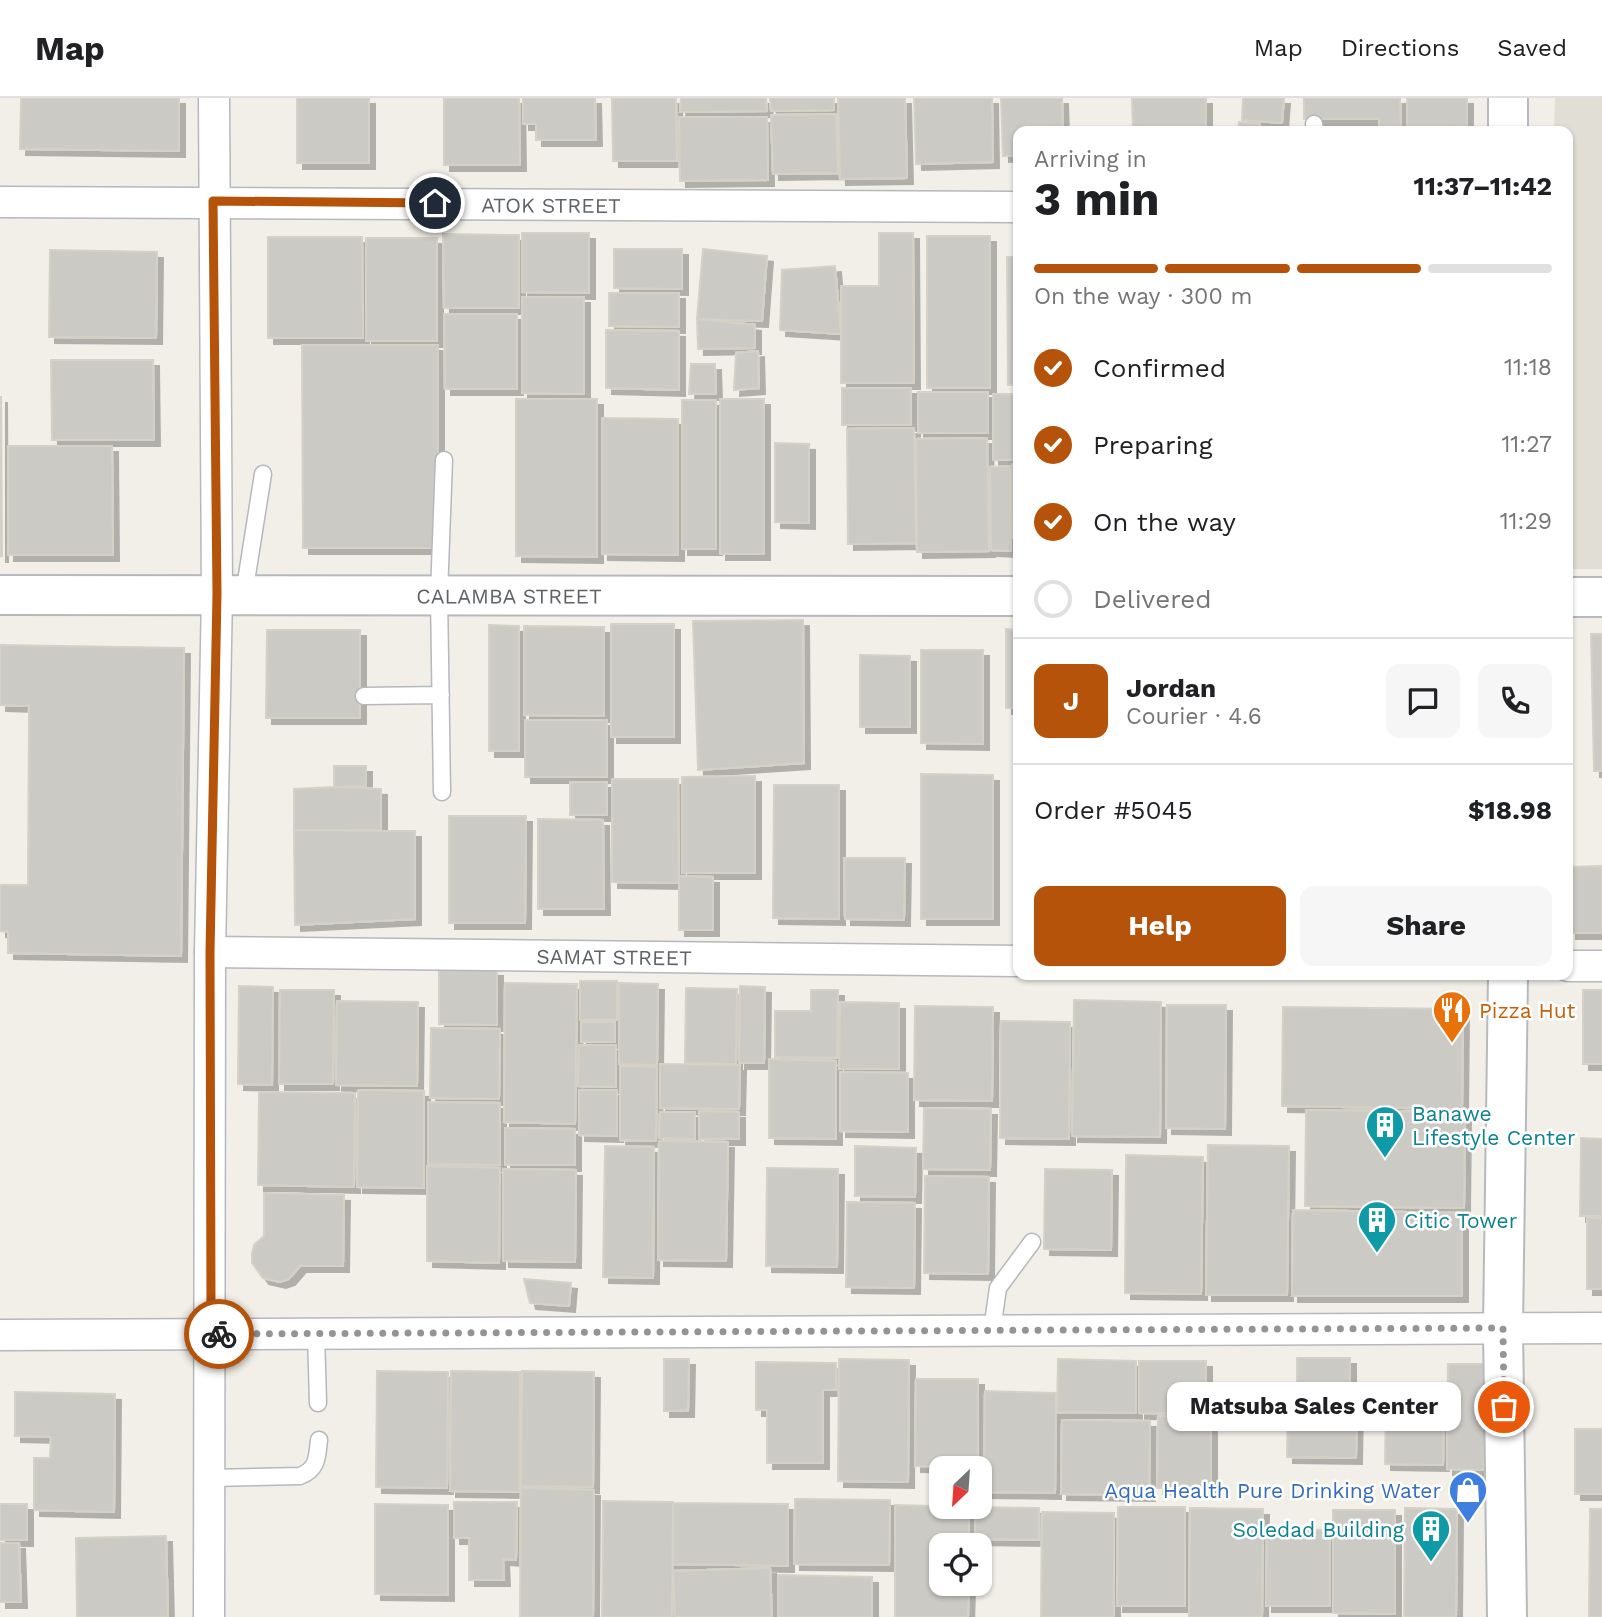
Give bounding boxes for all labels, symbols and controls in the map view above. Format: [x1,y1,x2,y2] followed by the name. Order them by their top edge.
[35,29,105,68] text: Map
[1254,34,1303,62] text: Map
[1341,34,1459,62] text: Directions
[1497,34,1567,62] text: Saved
[1034,146,1147,173] text: Arriving in
[1414,171,1552,201] text: 11:37–11:42
[1034,172,1160,226] text: 3 min
[405,173,465,233] pin
[416,184,454,222] icon: home
[481,192,621,218] street label: ATOK STREET
[1034,283,1252,310] text: On the way · 300 m
[1034,349,1072,387] icon: check
[1093,353,1226,383] text: Confirmed
[1504,354,1552,381] text: 11:18
[1034,426,1072,464] icon: check
[1093,430,1213,460] text: Preparing
[1501,431,1552,458] text: 11:27
[1034,503,1072,541] icon: check
[1093,507,1236,537] text: On the way
[1500,508,1552,535] text: 11:29
[416,583,602,608] street label: CALAMBA STREET
[1093,584,1212,614] text: Delivered
[1386,664,1460,738] button: chat
[1478,664,1552,738] button: phone
[1126,673,1216,703] text: Jordan
[1063,686,1079,716] text: J
[1126,703,1262,730] text: Courier · 4.6
[1034,795,1193,825] text: Order #5045
[1468,795,1552,825] text: $18.98
[1034,886,1286,966] button: Help
[1300,886,1552,966] button: Share
[536,943,692,970] street label: SAMAT STREET
[1431,989,1473,1044] restaurant icon: Pizza Hut
[1479,998,1576,1023] place label: Pizza Hut
[1412,1101,1576,1150] place label: Banawe Lifestyle Center
[1364,1104,1406,1159] building icon: Banawe Lifestyle Center
[1356,1199,1398,1254] building icon: Citic Tower
[1404,1208,1518,1233] place label: Citic Tower
[184,1299,254,1369] courier
[200,1315,238,1353] icon: bike
[1474,1377,1534,1437] pin
[1168,1382,1462,1432] callout: Matsuba Sales Center
[1485,1388,1523,1426] icon: bag
[1190,1393,1438,1420] text: Matsuba Sales Center
[929,1456,992,1519] north arrow
[929,1456,992,1596] map controls
[1447,1469,1489,1524] shop icon: Aqua Health Pure Drinking Water
[1104,1478,1441,1503] place label: Aqua Health Pure Drinking Water
[1410,1508,1452,1563] building icon: Soledad Building
[1232,1517,1405,1542] place label: Soledad Building
[929,1533,992,1596] button: locate

